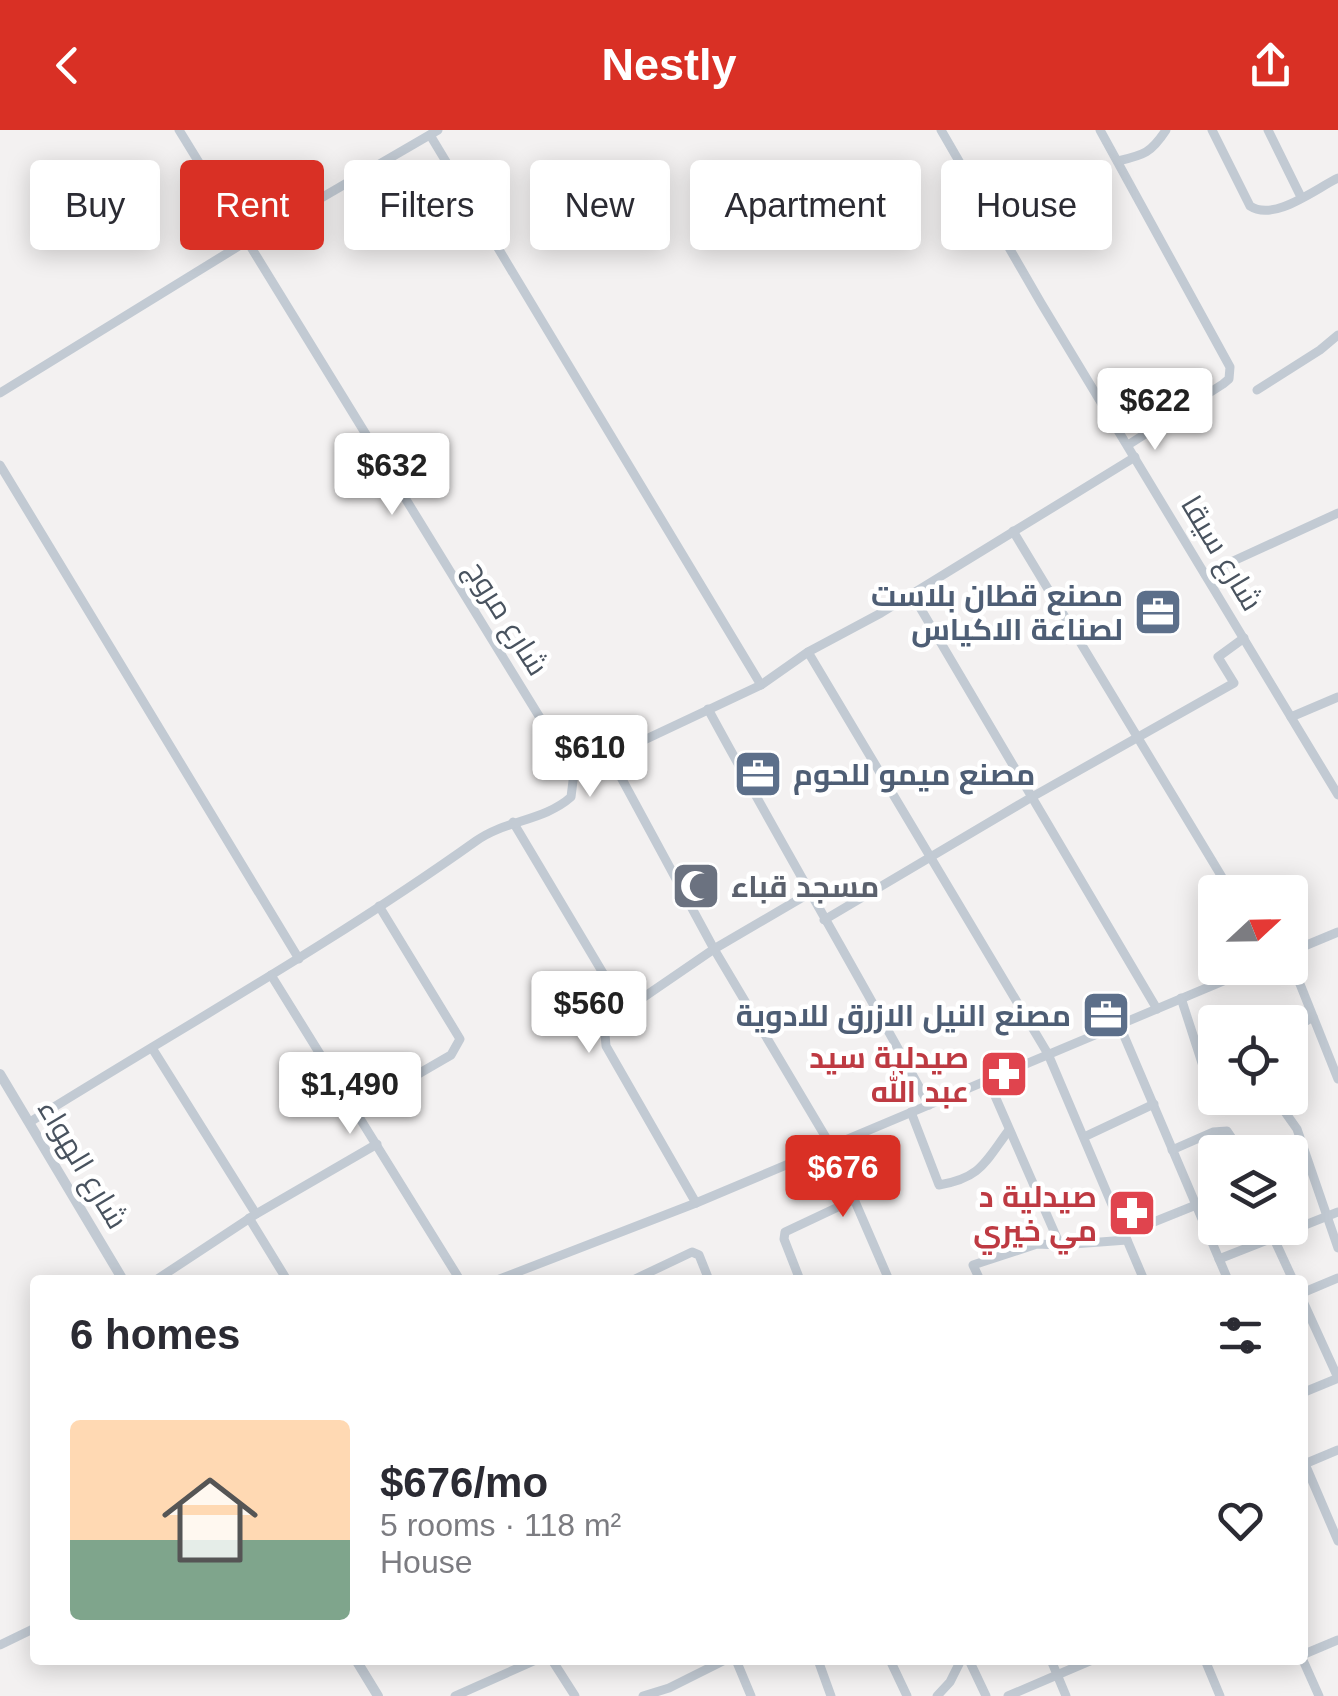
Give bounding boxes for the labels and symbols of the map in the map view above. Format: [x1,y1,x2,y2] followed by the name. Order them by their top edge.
[1096,368,1214,453] pin: $622
[333,433,451,518] pin: $632
[1171,490,1269,618] street label: شارع سيقا
[456,555,555,683] street label: شارع مروج
[871,579,1123,648] place label: مصنع قطان بلاست لصناعة الاكياس
[1132,586,1184,638] office icon: مصنع قطان بلاست لصناعة الاكياس
[531,715,649,800] pin: $610
[732,748,784,800] office icon: مصنع ميمو للحوم
[793,758,1035,795] place label: مصنع ميمو للحوم
[670,860,722,912] mosque icon: مسجد قباء
[731,870,879,904] place label: مسجد قباء
[1198,875,1308,985] north arrow
[530,971,648,1056] pin: $560
[1080,989,1132,1041] office icon: مصنع النيل الازرق للادوية
[736,999,1071,1036] place label: مصنع النيل الازرق للادوية
[809,1041,969,1109] place label: صيدلية سيد عبد الله
[978,1048,1030,1100] pharmacy icon: صيدلية سيد عبد الله
[269,1052,431,1137] pin: $1,490
[28,1094,134,1236] street label: شارع الهواء
[784,1135,902,1220] pin: $676
[973,1180,1097,1255] place label: صيدلية د مي خيري
[1106,1187,1158,1239] pharmacy icon: صيدلية د مي خيري

